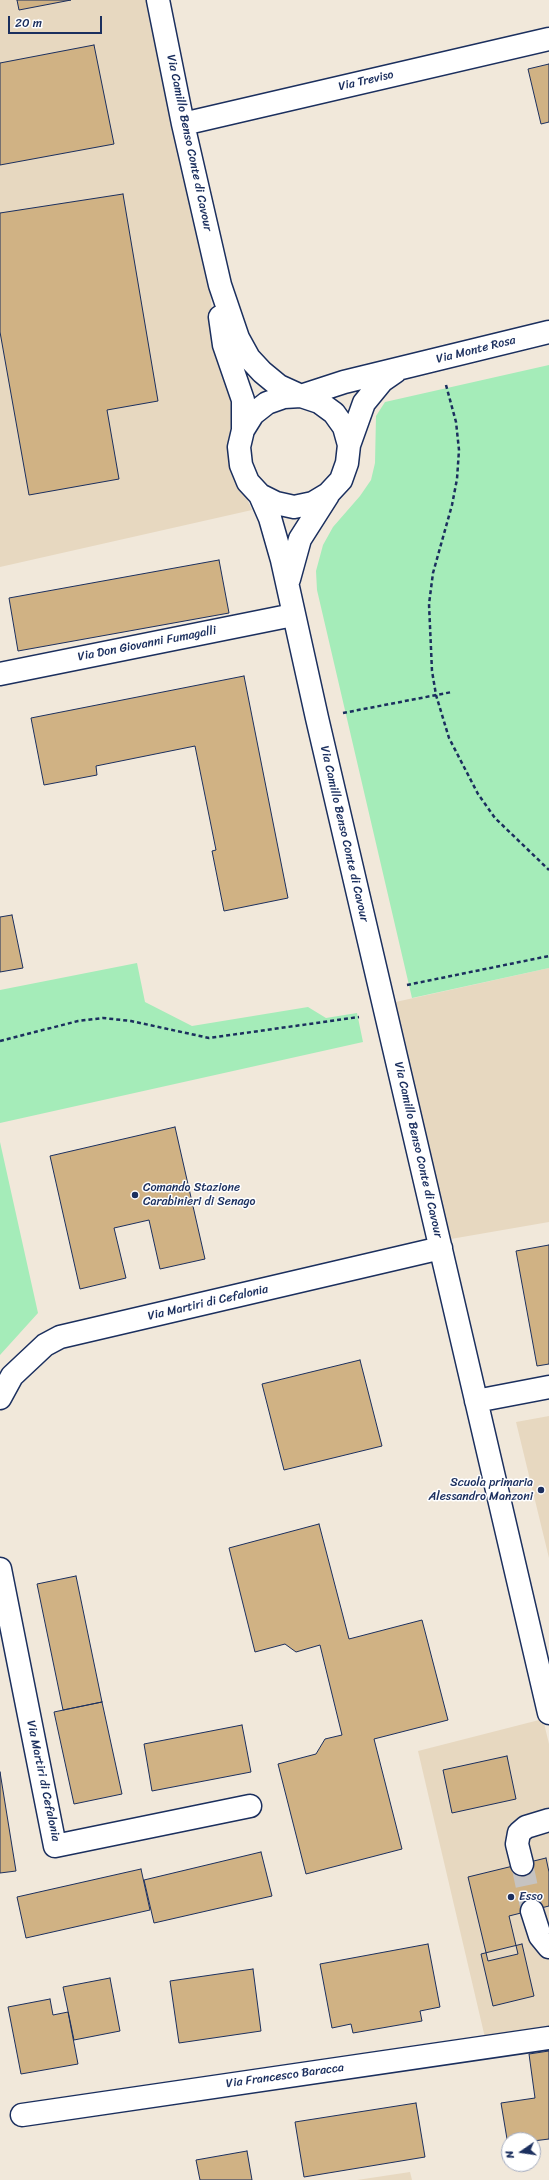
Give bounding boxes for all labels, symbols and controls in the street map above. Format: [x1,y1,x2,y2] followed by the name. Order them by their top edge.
[10,8,104,34] scale bar
[15,12,42,34] text: 20 m
[163,53,215,233] street label: Via Camillo Benso Conte di Cavour
[337,68,395,94] street label: Via Treviso
[435,333,517,367] street label: Via Monte Rosa
[77,623,217,665] street label: Via Don Giovanni Fumagalli
[317,745,371,923] street label: Via Camillo Benso Conte di Cavour
[391,1061,445,1239] street label: Via Camillo Benso Conte di Cavour
[143,1181,255,1209] place label: Comando Stazione Carabinieri di Senago
[130,1190,140,1200] marker: Comando Stazione Carabinieri di Senago
[146,1282,270,1324] street label: Via Martiri di Cefalonia
[428,1476,533,1504] place label: Scuola primaria Alessandro Manzoni
[536,1485,546,1495] marker: Scuola primaria Alessandro Manzoni
[23,1719,63,1843] street label: Via Martiri di Cefalonia
[519,1890,543,1904] place label: Esso
[506,1892,516,1902] marker: Esso
[225,2061,345,2091] street label: Via Francesco Baracca
[501,2132,541,2172] north arrow
[500,2149,520,2160] text: N

